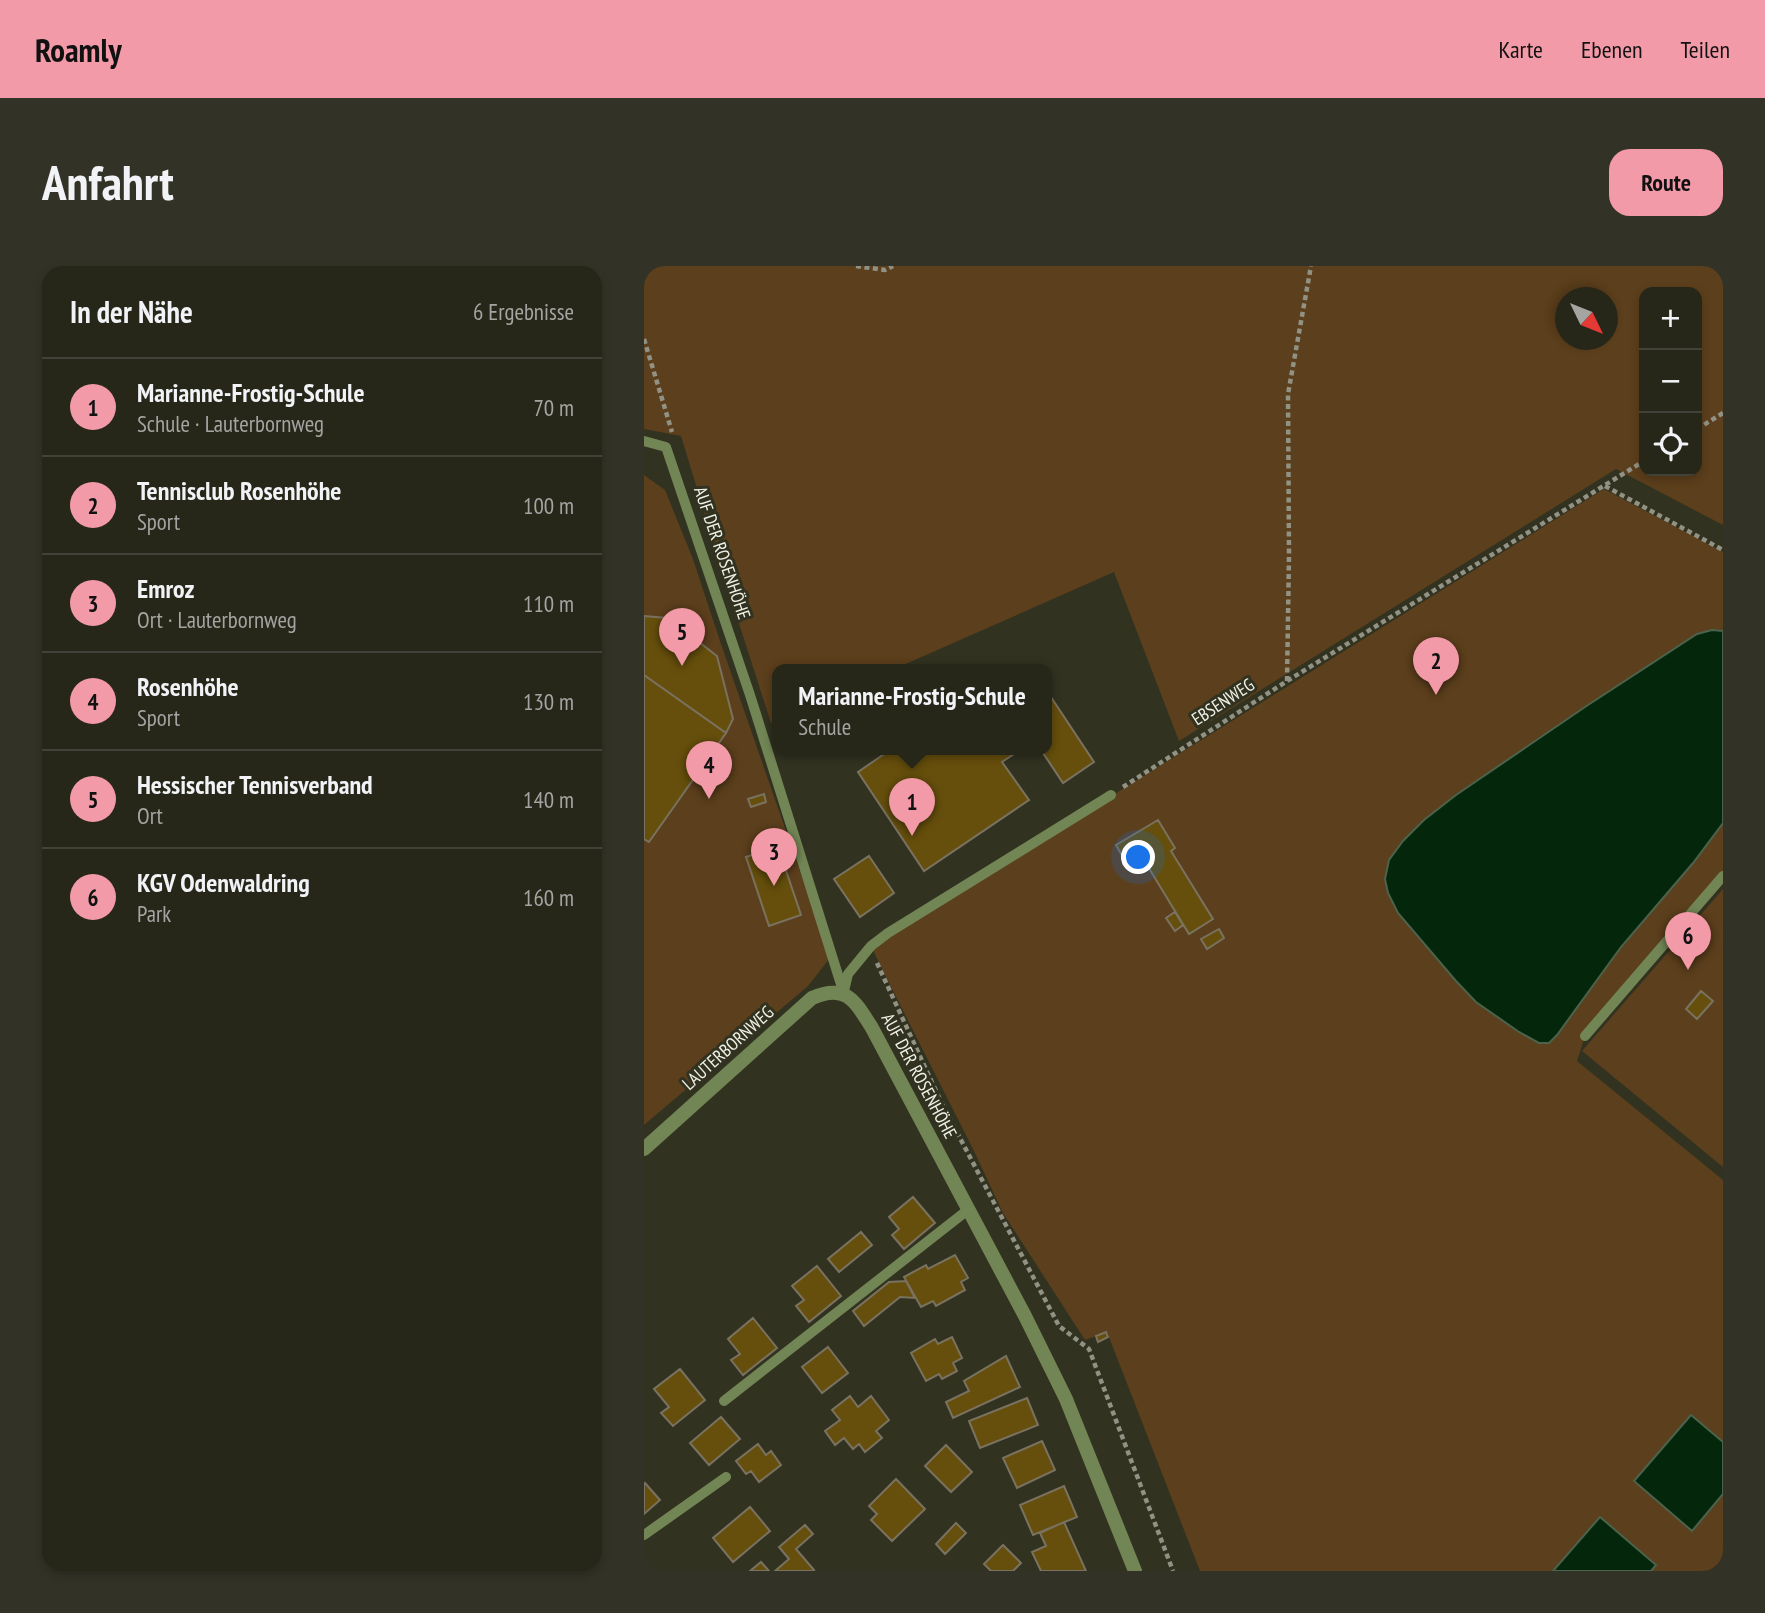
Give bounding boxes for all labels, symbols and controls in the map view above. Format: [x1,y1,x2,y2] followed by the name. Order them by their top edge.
[35,28,122,71] text: Roamly
[1499,34,1543,65] text: Karte
[1581,34,1643,65] text: Ebenen
[1681,34,1730,65] text: Teilen
[1609,149,1723,216] button: Route
[42,150,174,214] text: Anfahrt
[1555,287,1618,350] north arrow
[1639,287,1702,476] map controls
[1639,287,1702,350] button: +
[70,292,193,331] text: In der Nähe
[473,297,574,326] text: 6 Ergebnisse
[1639,350,1702,413] button: −
[137,376,365,409] text: Marianne-Frostig-Schule
[88,393,99,422] text: 1
[533,393,574,422] text: 70 m
[137,409,324,438] text: Schule · Lauterbornweg
[1639,413,1702,476] button: locate
[137,474,341,507] text: Tennisclub Rosenhöhe
[689,483,756,622] street label: AUF DER ROSENHÖHE
[88,491,99,520] text: 2
[523,491,574,520] text: 100 m
[137,507,180,536] text: Sport
[137,572,194,605] text: Emroz
[88,589,99,618] text: 3
[523,589,574,618] text: 110 m
[137,605,297,634] text: Ort · Lauterbornweg
[659,608,705,666] pin: 5
[1413,637,1459,695] pin: 2
[772,664,1052,755] popup
[137,670,239,703] text: Rosenhöhe
[1187,673,1258,730] street label: EBSENWEG
[798,679,1026,712] text: Marianne-Frostig-Schule
[88,687,99,716] text: 4
[523,687,574,716] text: 130 m
[137,703,180,732] text: Sport
[798,712,851,741] text: Schule
[686,741,732,799] pin: 4
[137,768,373,801] text: Hessischer Tennisverband
[889,778,935,836] pin: 1
[88,785,99,814] text: 5
[523,785,574,814] text: 140 m
[137,801,163,830] text: Ort
[751,828,797,886] pin: 3
[1121,840,1155,874] your location
[137,866,310,899] text: KGV Odenwaldring
[88,883,99,912] text: 6
[523,883,574,912] text: 160 m
[137,899,171,928] text: Park
[1665,912,1711,970] pin: 6
[677,1000,778,1095] street label: LAUTERBORNWEG
[877,1009,962,1142] street label: AUF DER ROSENHÖHE

